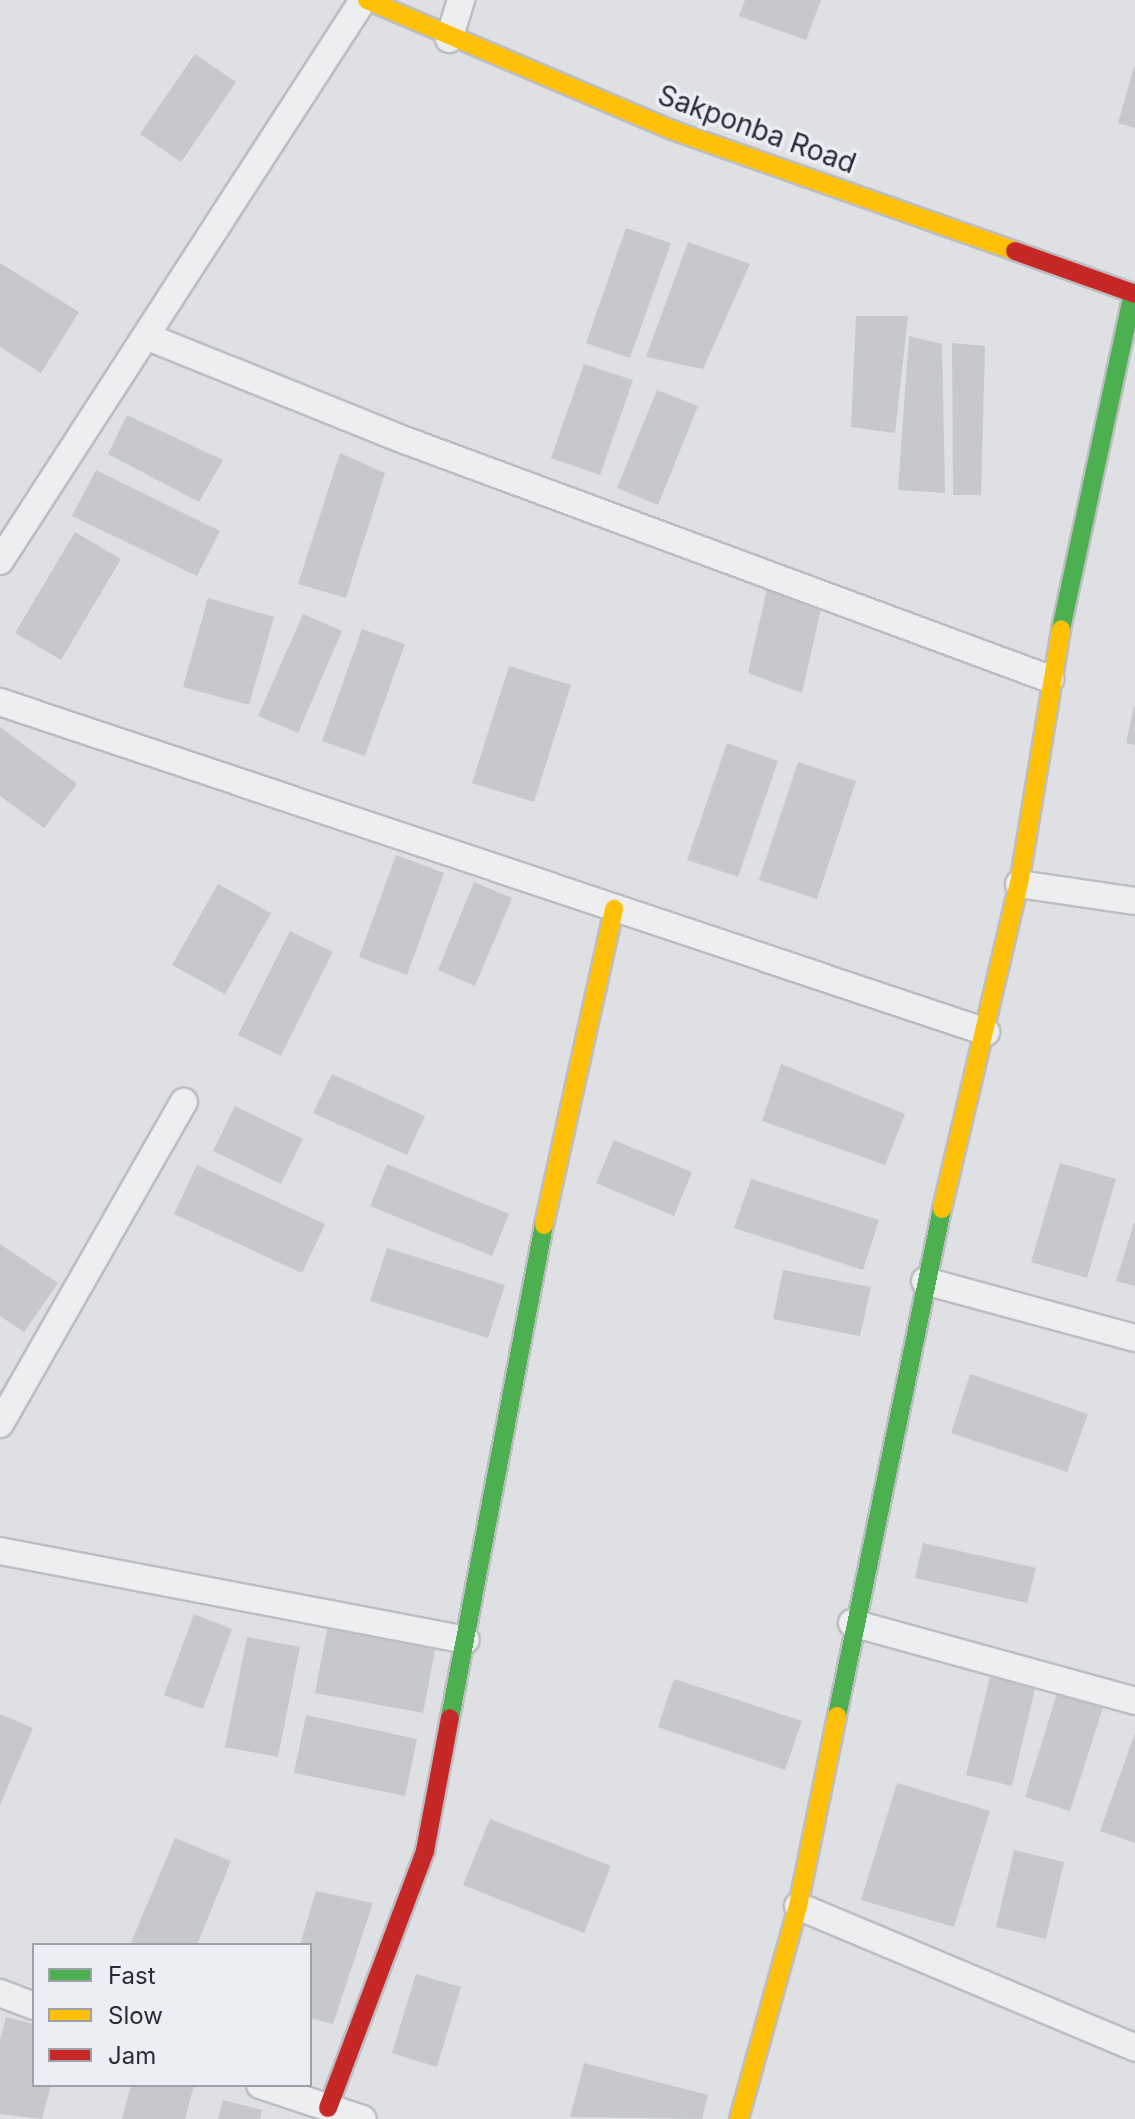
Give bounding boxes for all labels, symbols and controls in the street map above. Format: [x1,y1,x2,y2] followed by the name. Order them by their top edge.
[653,78,861,180] street label: Sakponba Road
[32,1943,312,2087] legend
[108,1961,156,1990] text: Fast
[108,2001,163,2030] text: Slow
[108,2041,156,2070] text: Jam

